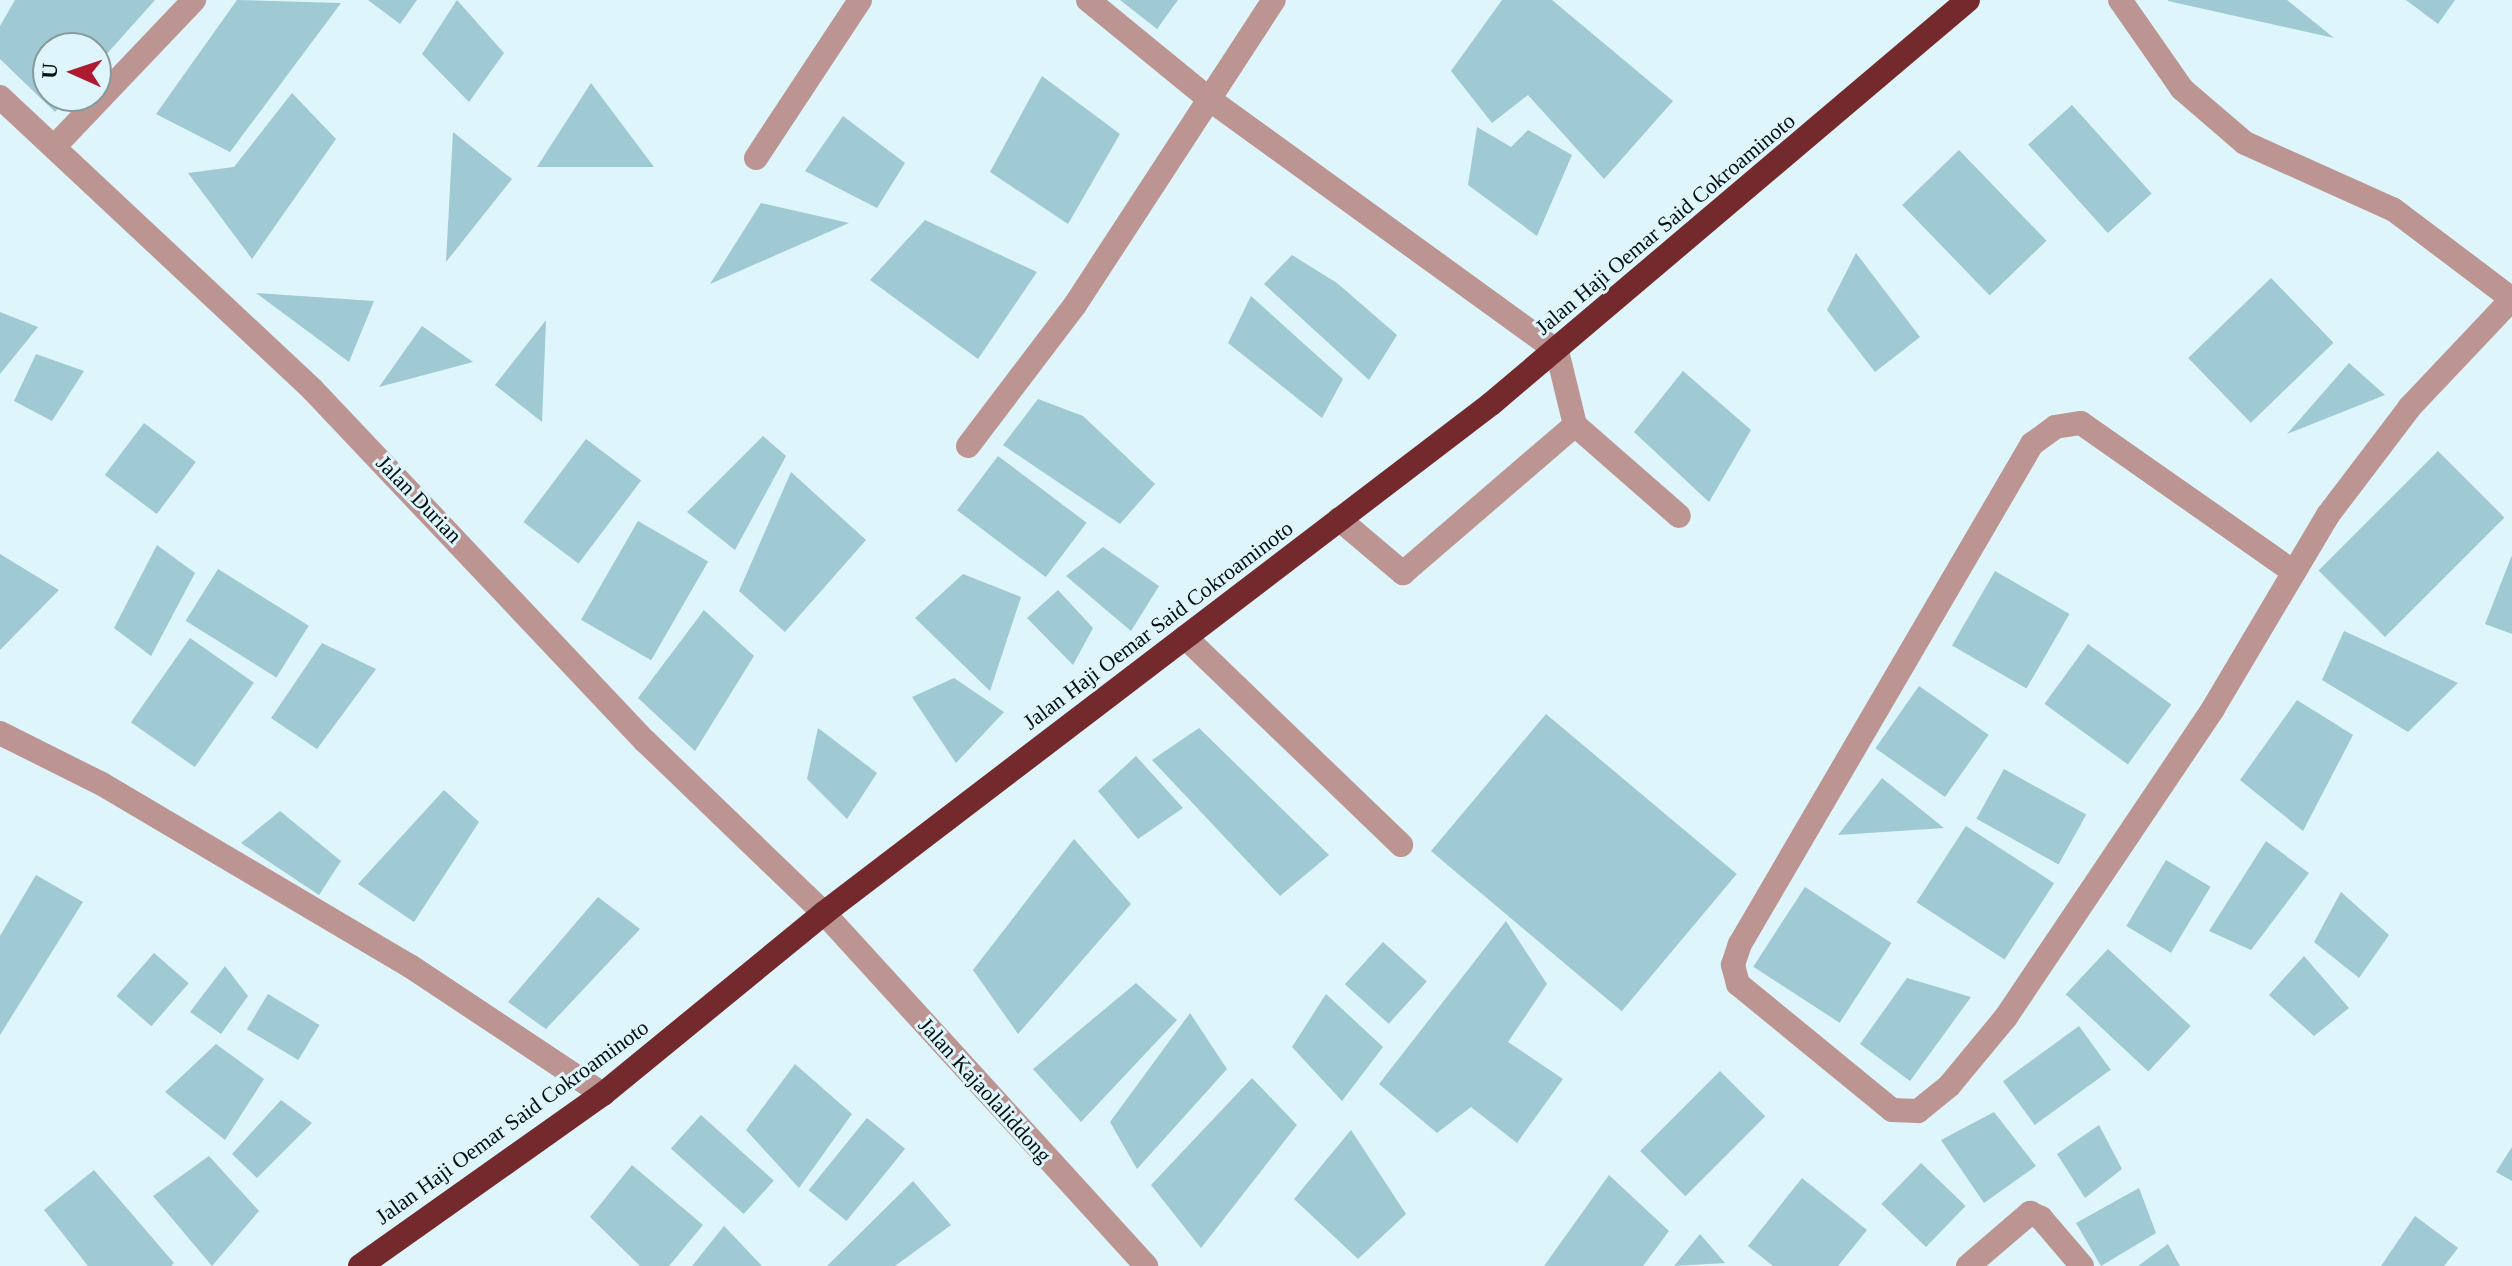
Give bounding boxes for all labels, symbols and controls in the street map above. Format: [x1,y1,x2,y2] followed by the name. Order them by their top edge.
[32,32,112,112] north arrow
[37,62,62,79] text: U
[1530,107,1800,341] street label: Jalan Haji Oemar Said Cokroaminoto
[371,450,467,548] street label: Jalan Durian
[1018,515,1298,735] street label: Jalan Haji Oemar Said Cokroaminoto
[913,1012,1057,1168] street label: Jalan Kajaolaliddong
[370,1014,654,1230] street label: Jalan Haji Oemar Said Cokroaminoto

